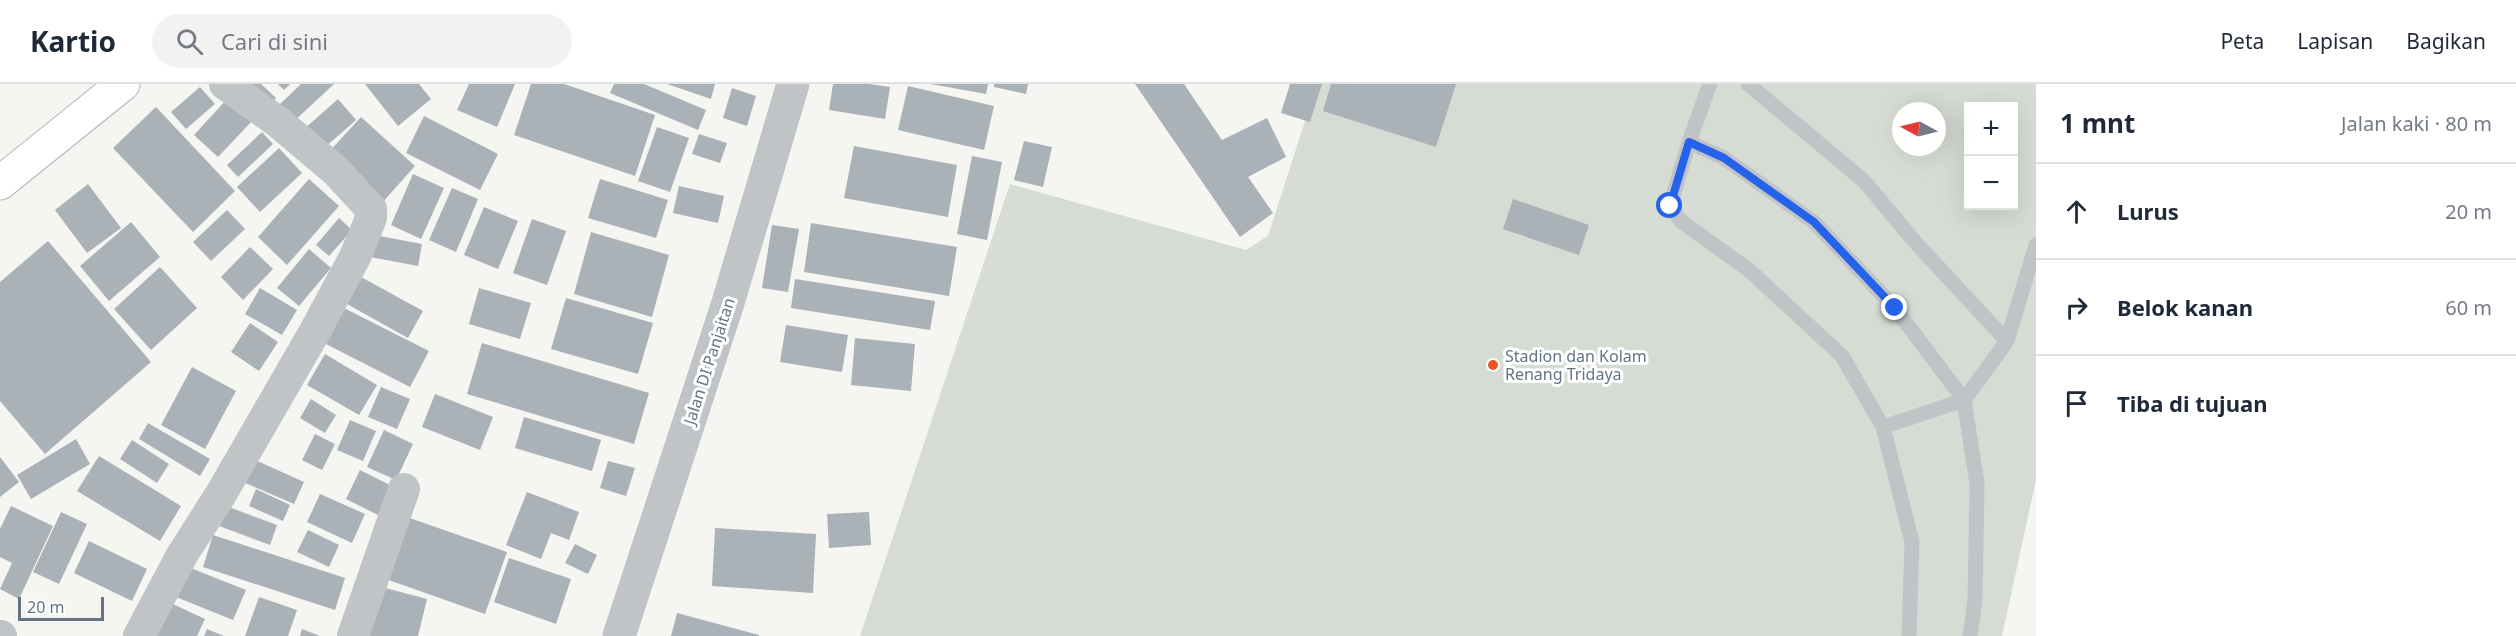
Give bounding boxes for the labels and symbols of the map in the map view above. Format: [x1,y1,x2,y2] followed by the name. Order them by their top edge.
[1892,102,1946,156] north arrow
[1656,192,1682,218] route start
[1881,294,1907,320] route end
[677,295,740,429] street label: Jalan DI Panjaitan
[1505,345,1647,385] place label: Stadion dan Kolam Renang Tridaya
[1486,358,1500,372] marker: Stadion dan Kolam Renang Tridaya
[18,594,104,622] scale bar

